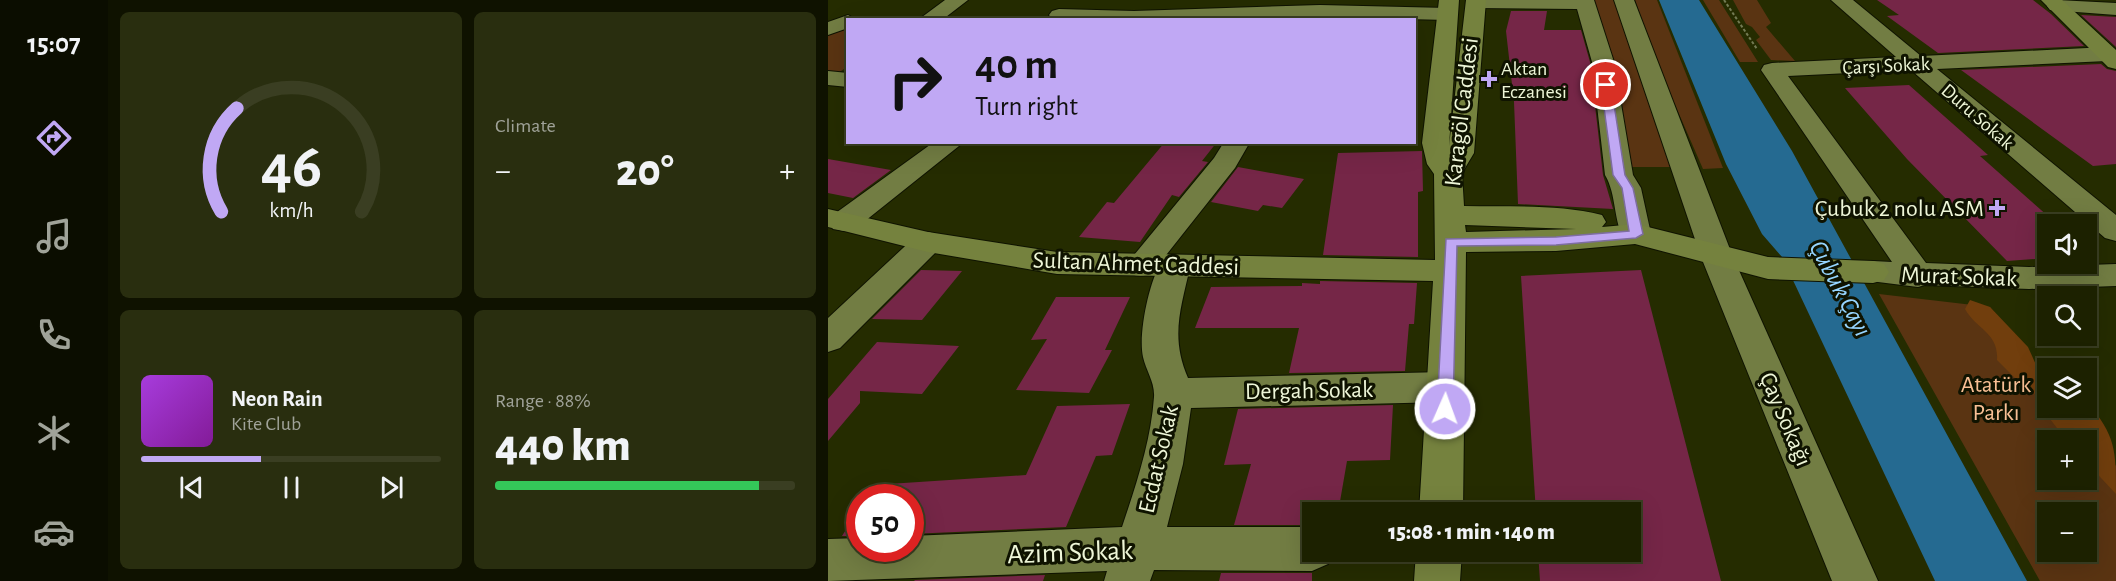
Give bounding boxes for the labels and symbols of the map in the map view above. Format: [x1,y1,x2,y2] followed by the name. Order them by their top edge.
[1441,36,1483,188] street label: Karagöl Caddesi
[1842,54,1930,78] street label: Çarşı Sokak
[1501,59,1567,102] place label: Aktan Eczanesi
[1580,59,1631,110] pin
[1482,72,1496,86] marker: Aktan Eczanesi
[1937,80,2017,153] street label: Duru Sokak
[1815,197,1984,221] place label: Çubuk 2 nolu ASM
[1988,199,2006,217] marker: Çubuk 2 nolu ASM
[1804,236,1876,341] water label: Çubuk Çayı
[1032,248,1240,280] street label: Sultan Ahmet Caddesi
[1901,263,2017,291] street label: Murat Sokak
[1755,369,1815,470] street label: Çay Sokağı
[1961,373,2031,425] park label: Atatürk Parkı
[1413,377,1477,441] position arrow
[1245,378,1373,404] street label: Dergah Sokak
[1135,403,1183,516] street label: Ecdat Sokak
[846,484,924,562] speed limit sign: 50
[1007,537,1134,569] street label: Azim Sokak

